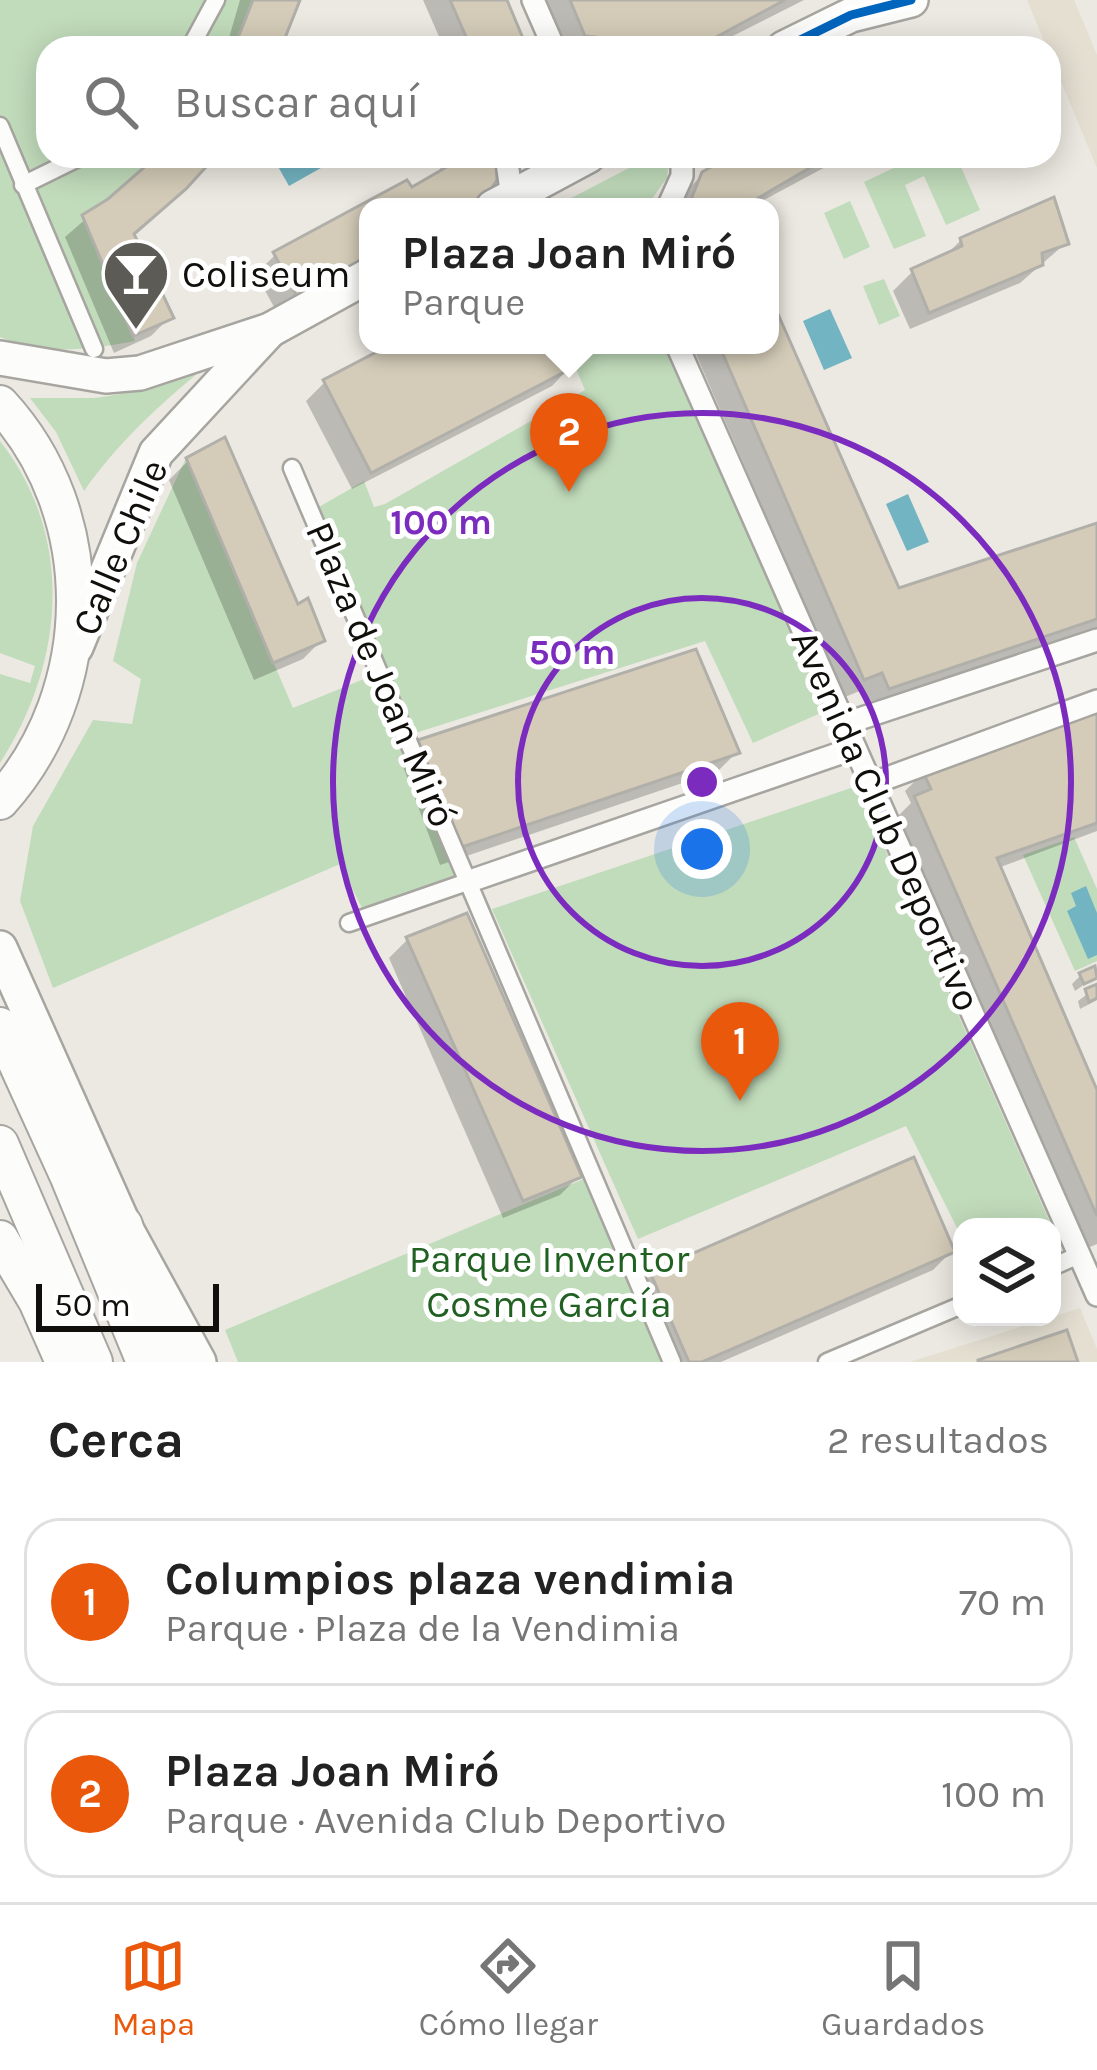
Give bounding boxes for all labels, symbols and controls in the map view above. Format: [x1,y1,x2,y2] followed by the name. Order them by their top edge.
[36,36,1061,168] search box
[78,69,144,135] icon: search
[174,76,420,128] text: Buscar aquí
[359,198,779,354] popup
[402,227,736,279] text: Plaza Joan Miró
[101,238,171,332] bar icon: Coliseum
[182,251,350,297] place label: Coliseum
[402,279,525,325] text: Parque
[530,393,608,492] pin: 2
[62,453,178,642] street label: Calle Chile
[390,501,492,543] text: 100 m
[296,515,466,834] street label: Plaza de Joan Miró
[781,623,991,1018] street label: Avenida Club Deportivo
[529,631,616,673] text: 50 m
[681,761,723,803] centre of rings
[672,819,732,879] your location
[701,1002,779,1101] pin: 1
[953,1218,1061,1326] map controls
[953,1218,1061,1326] button: layers
[409,1236,690,1327] park label: Parque Inventor Cosme García
[36,1278,219,1331] scale bar
[54,1286,131,1324] text: 50 m
[48,1410,184,1470] text: Cerca
[827,1417,1049,1463] text: 2 resultados
[165,1553,735,1605] text: Columpios plaza vendimia
[83,1579,97,1625] text: 1
[959,1579,1046,1625] text: 70 m
[165,1605,680,1651] text: Parque · Plaza de la Vendimia
[165,1745,500,1797] text: Plaza Joan Miró
[78,1771,102,1817] text: 2
[941,1771,1046,1817] text: 100 m
[165,1797,726,1843] text: Parque · Avenida Club Deportivo
[112,1933,195,2043] tab: Mapa
[419,1933,598,2043] tab: Cómo llegar
[821,1933,985,2043] tab: Guardados

